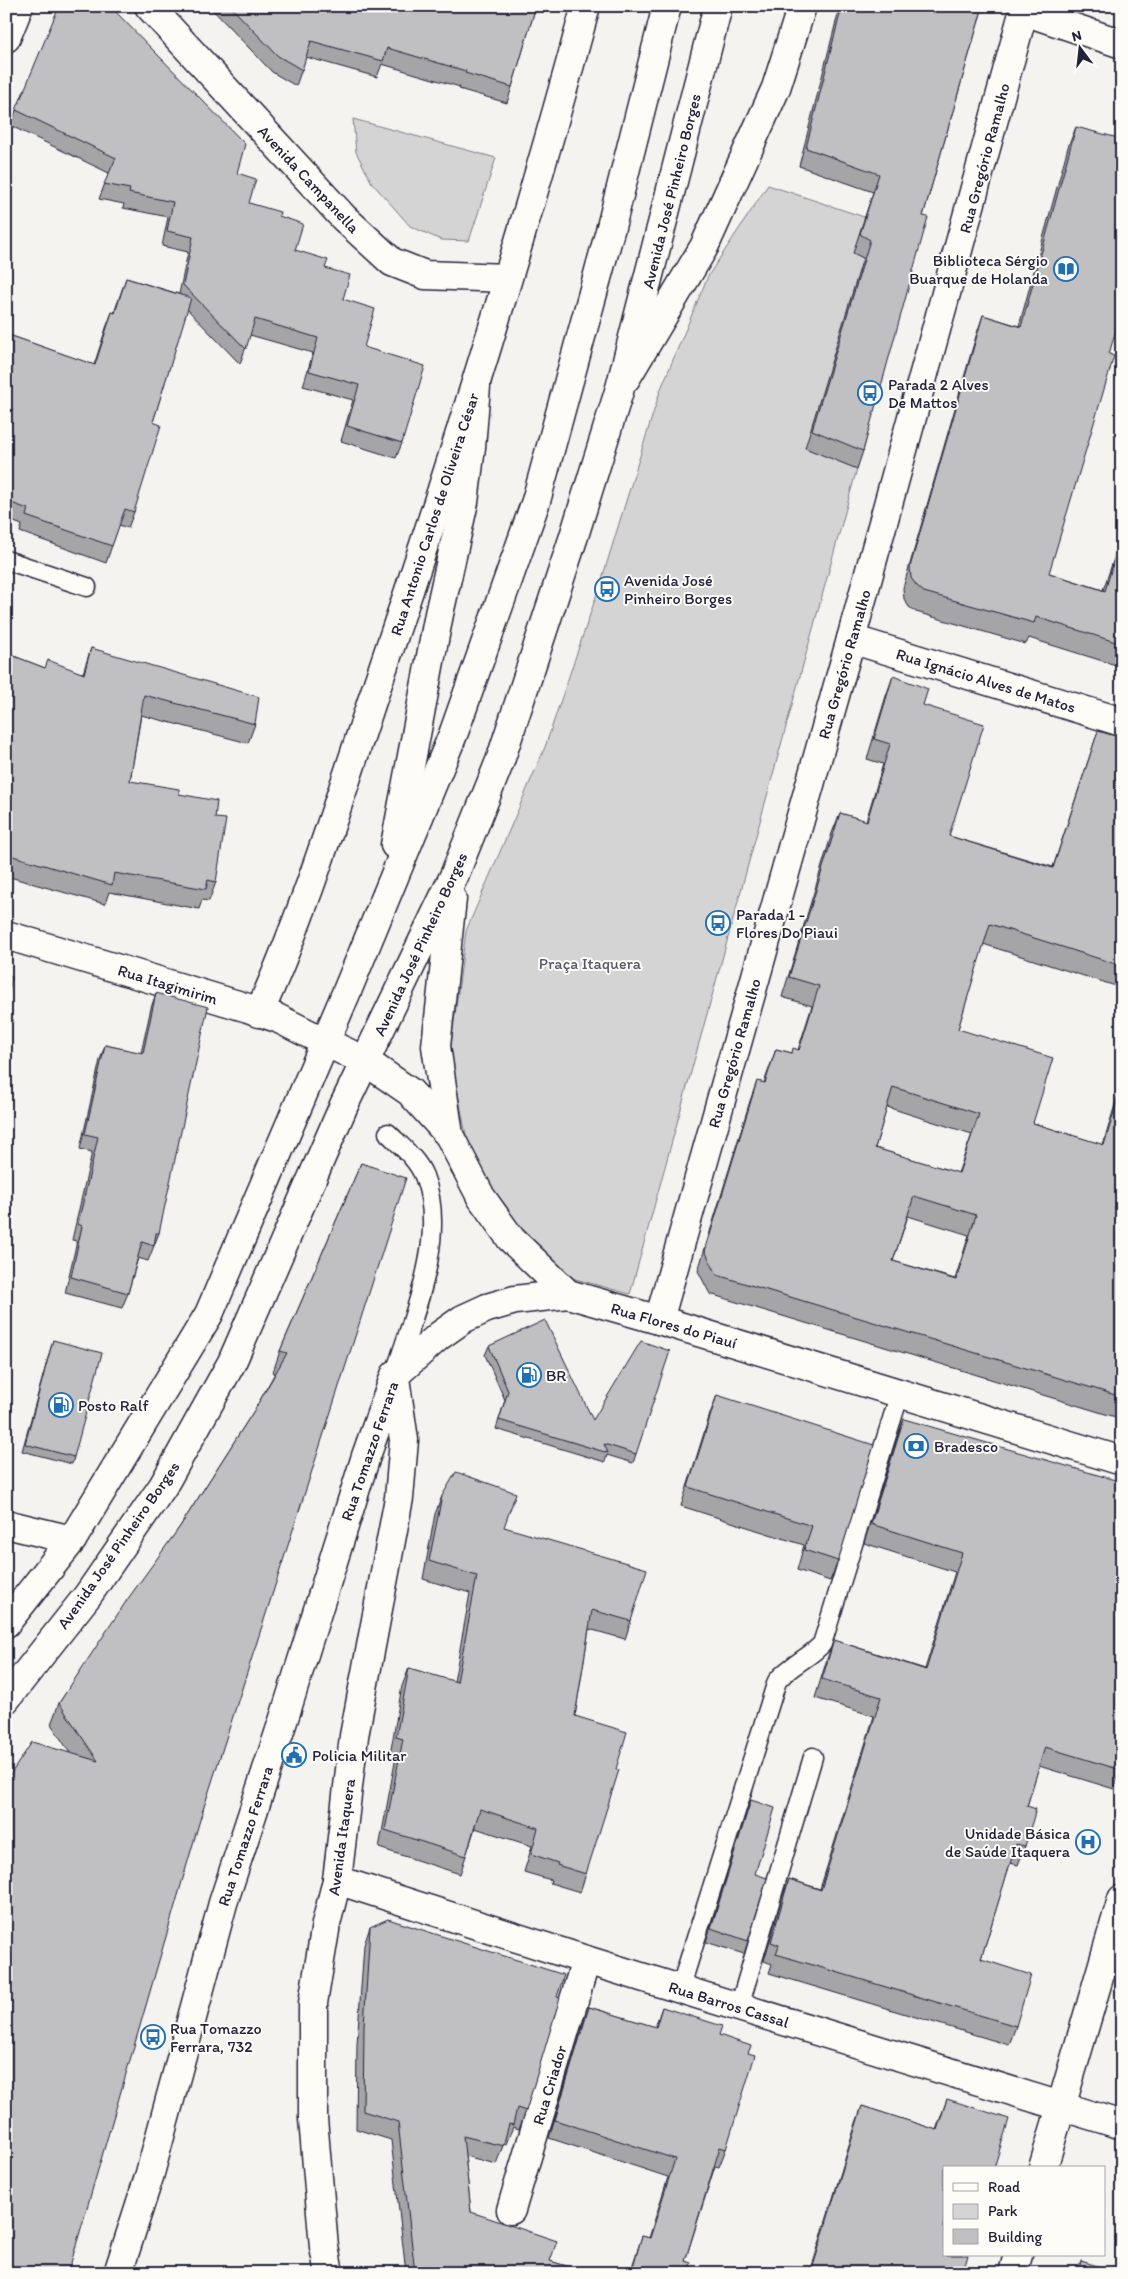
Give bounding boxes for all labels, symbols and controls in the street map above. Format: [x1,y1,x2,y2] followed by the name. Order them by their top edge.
[1056,22,1106,72] north arrow
[1070,26,1084,45] text: N
[955,81,1014,235] street label: Rua Gregório Ramalho
[638,92,705,290] street label: Avenida José Pinheiro Borges
[254,122,364,238] street label: Avenida Campanella
[909,251,1048,288] place label: Biblioteca Sérgio Buarque de Holanda
[1053,256,1079,282] library icon: Biblioteca Sérgio Buarque de Holanda
[888,375,989,412] place label: Parada 2 Alves De Mattos
[857,380,883,406] bus stop icon: Parada 2 Alves De Mattos
[386,390,483,638] street label: Rua Antonio Carlos de Oliveira César
[624,571,732,608] place label: Avenida José Pinheiro Borges
[594,576,620,602] bus stop icon: Avenida José Pinheiro Borges
[814,587,875,741] street label: Rua Gregório Ramalho
[894,644,1078,717] street label: Rua Ignácio Alves de Matos
[370,850,471,1039] street label: Avenida José Pinheiro Borges
[736,905,838,942] place label: Parada 1 - Flores Do Piaui
[705,910,731,936] bus stop icon: Parada 1 - Flores Do Piaui
[539,954,642,973] park label: Praça Itaquera
[116,960,220,1009] street label: Rua Itagimirim
[704,976,765,1130] street label: Rua Gregório Ramalho
[609,1298,739,1353] street label: Rua Flores do Piauí
[516,1362,542,1388] fuel station icon: BR
[546,1366,566,1385] place label: BR
[337,1379,402,1523] street label: Rua Tomazzo Ferrara
[48,1392,74,1418] fuel station icon: Posto Ralf
[78,1396,149,1415] place label: Posto Ralf
[903,1433,929,1459] bank icon: Bradesco
[934,1437,998,1456] place label: Bradesco
[53,1458,184,1633] street label: Avenida José Pinheiro Borges
[281,1742,307,1768] public building icon: Policia Militar
[312,1746,406,1765] place label: Policia Militar
[214,1764,277,1909] street label: Rua Tomazzo Ferrara
[324,1777,359,1897] street label: Avenida Itaquera
[945,1824,1071,1861] place label: Unidade Básica de Saúde Itaquera
[1075,1829,1101,1855] hospital icon: Unidade Básica de Saúde Itaquera
[666,1977,792,2032] street label: Rua Barros Cassal
[170,2019,262,2056] place label: Rua Tomazzo Ferrara, 732
[140,2024,166,2050] bus stop icon: Rua Tomazzo Ferrara, 732
[528,2043,571,2127] street label: Rua Criador
[943,2166,1106,2256] legend
[988,2178,1021,2196] text: Road
[988,2202,1018,2220] text: Park
[988,2228,1042,2246] text: Building

